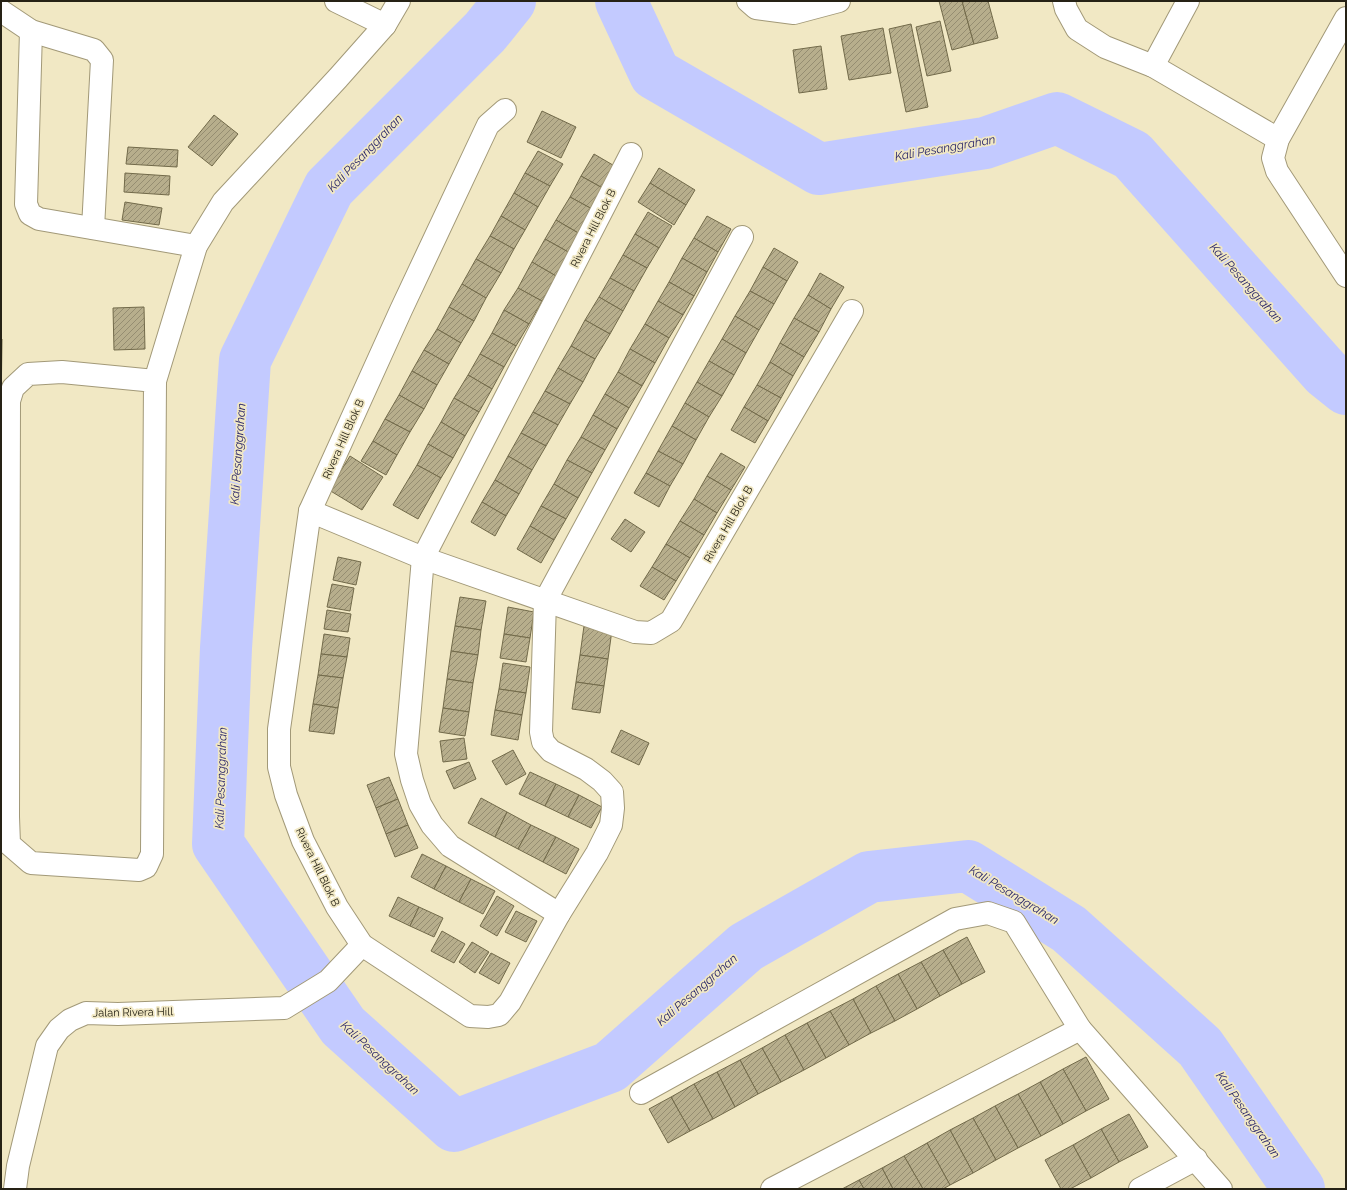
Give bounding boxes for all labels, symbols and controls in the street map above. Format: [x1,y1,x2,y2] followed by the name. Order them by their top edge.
[325,111,406,195] water label: Kali Pesanggrahan
[894,132,997,164] water label: Kali Pesanggrahan
[568,187,619,270] street label: Rivera Hill Blok B
[1207,240,1285,326] water label: Kali Pesanggrahan
[320,397,367,481] street label: Rivera Hill Blok B
[227,402,249,505] water label: Kali Pesanggrahan
[701,484,756,565] street label: Rivera Hill Blok B
[212,727,230,829] water label: Kali Pesanggrahan
[293,826,342,909] street label: Rivera Hill Blok B
[967,863,1062,927] water label: Kali Pesanggrahan
[654,951,740,1029] water label: Kali Pesanggrahan
[93,1005,173,1020] street label: Jalan Rivera Hill
[338,1018,422,1098] water label: Kali Pesanggrahan
[1213,1069,1283,1161] water label: Kali Pesanggrahan

